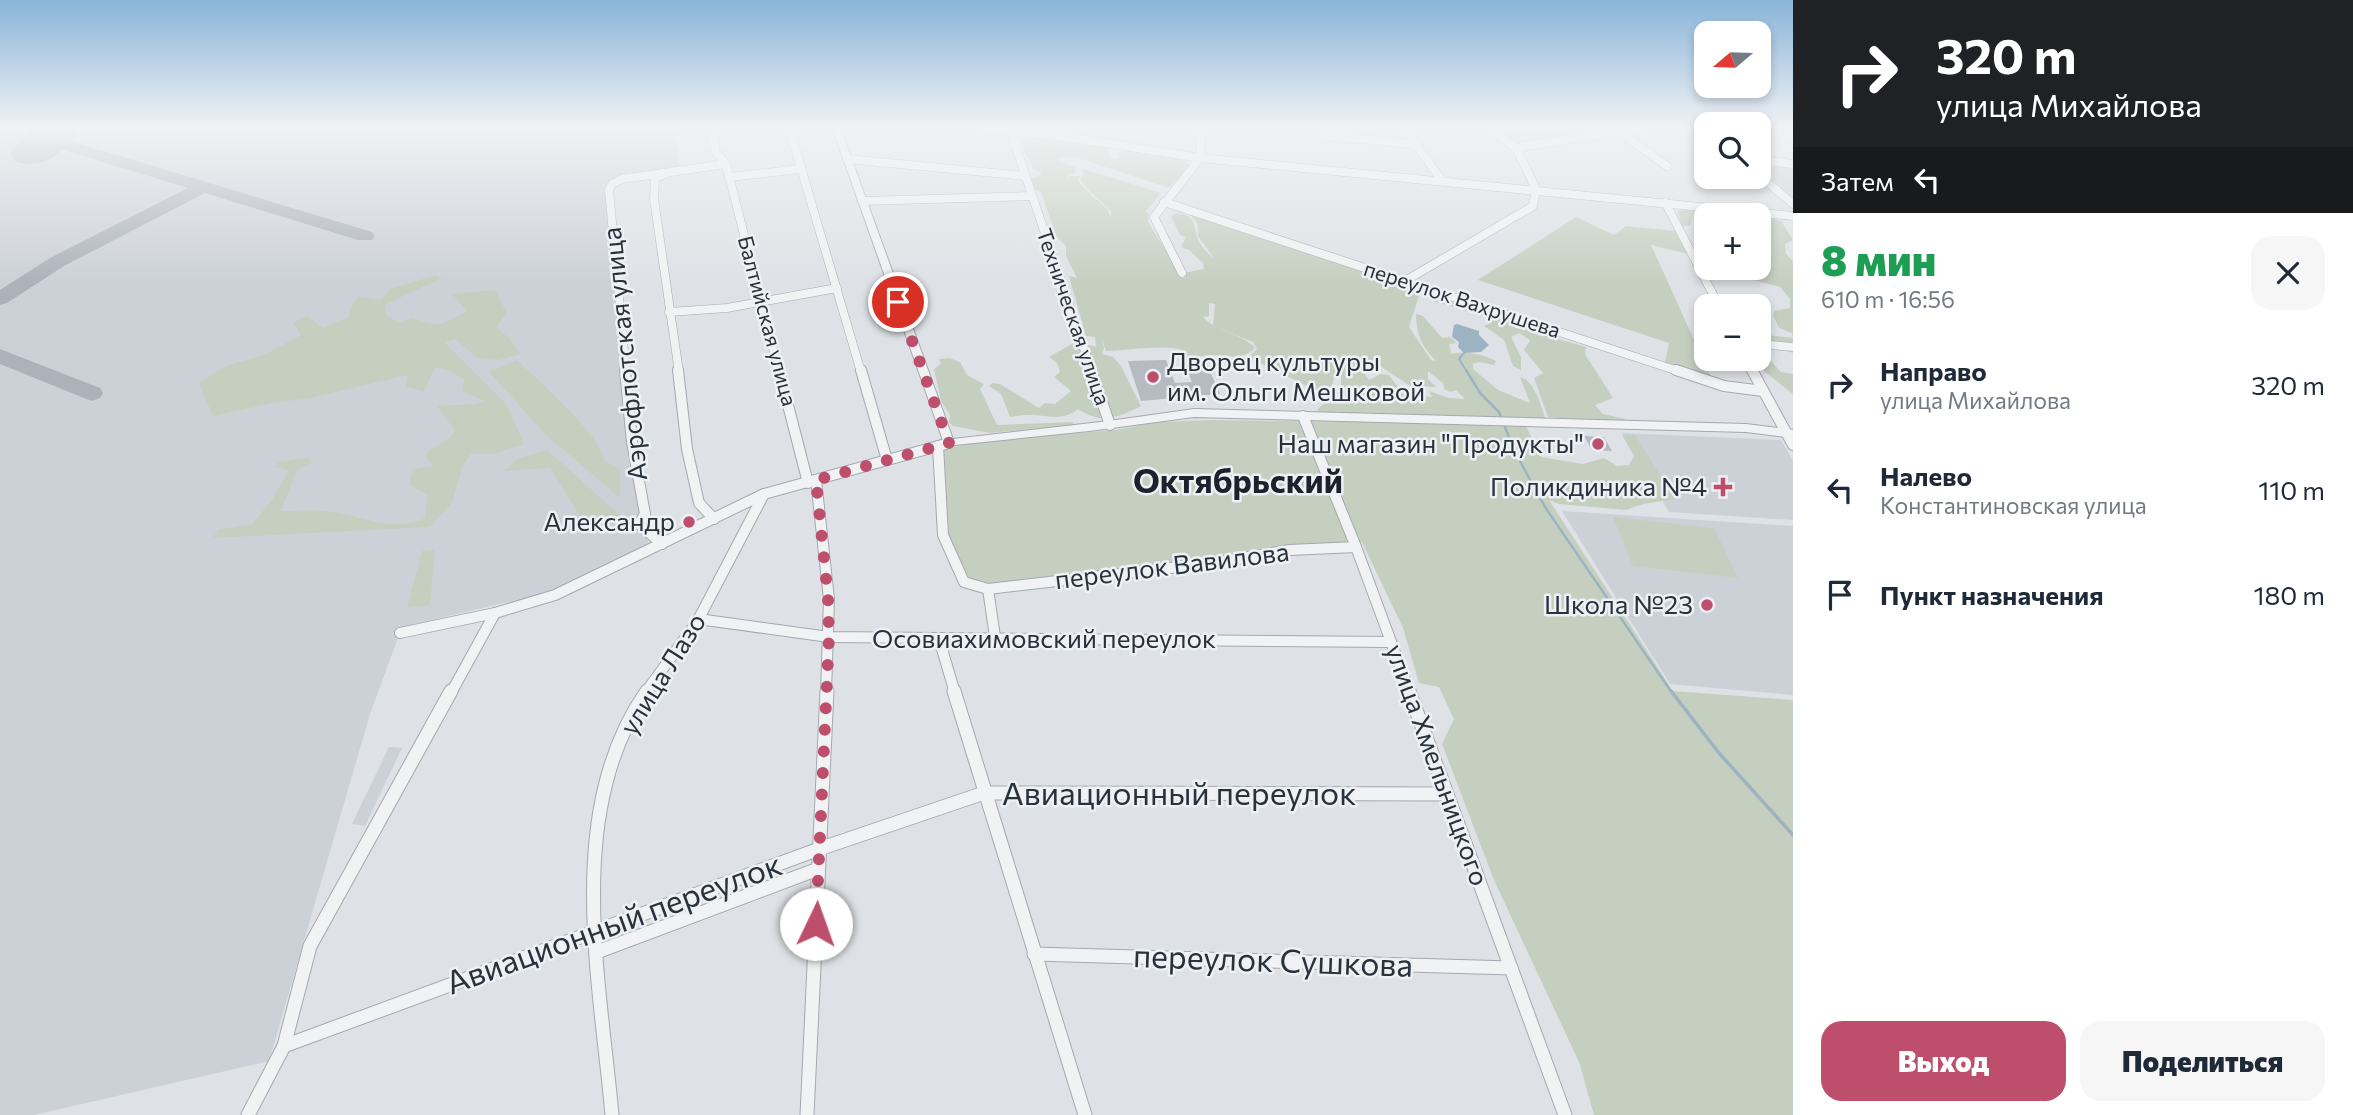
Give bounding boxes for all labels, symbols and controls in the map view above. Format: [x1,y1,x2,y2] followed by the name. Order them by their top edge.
[1694,21,1771,98] north arrow
[1694,21,1771,371] map controls
[1936,24,2077,84] text: 320 m
[1821,28,1912,119] icon: right
[1936,84,2202,124] text: улица Михайлова
[1694,112,1771,189] button: search
[1908,161,1946,199] icon: left
[1821,165,1894,196] text: Затем
[1694,203,1771,280] button: +
[1032,225,1116,408] street label: Техническая улица
[595,226,652,482] street label: Аэрофлотская улица
[734,233,803,408] street label: Балтийская улица
[1821,233,1936,285] text: 8 мин
[2251,236,2325,310] button: close
[1361,255,1564,342] street label: переулок Вахрушева
[868,272,928,332] pin
[879,283,917,321] icon: arrive
[1821,285,1955,313] text: 610 m · 16:56
[1694,294,1771,371] button: −
[1167,345,1425,406] place label: Дворец культуры им. Ольги Мешковой
[1880,355,1987,386] text: Направо
[1821,366,1859,404] icon: right
[1145,369,1161,385] marker: Дворец культуры им. Ольги Мешковой
[2251,369,2325,400] text: 320 m
[1880,386,2071,414] text: улица Михайлова
[1278,427,1584,458] place label: Наш магазин "Продукты"
[1590,436,1606,452] marker: Наш магазин "Продукты"
[1133,459,1343,500] district label: Октябрьский
[1880,460,1972,491] text: Налево
[1490,470,1707,501] place label: Поликдиника №4
[1821,471,1859,509] icon: left
[2258,474,2325,505] text: 110 m
[1713,477,1733,497] marker: Поликдиника №4
[1880,491,2147,519] text: Константиновская улица
[543,505,675,536] place label: Александр
[681,514,697,530] marker: Александр
[1053,535,1291,594] street label: переулок Вавилова
[1821,576,1859,614] icon: arrive
[1880,579,2104,610] text: Пункт назначения
[2253,579,2325,610] text: 180 m
[1544,588,1693,619] place label: Школа №23
[1699,597,1715,613] marker: Школа №23
[612,607,711,740] street label: улица Лазо
[872,622,1216,653] street label: Осовиахимовский переулок
[1380,640,1497,889] street label: улица Хмельницкого
[1002,772,1356,812] street label: Авиационный переулок
[440,843,787,1002] street label: Авиационный переулок
[779,887,853,961] position arrow
[1132,934,1414,984] street label: переулок Сушкова
[1821,1021,2066,1101] button: Выход
[2080,1021,2325,1101] button: Поделиться

